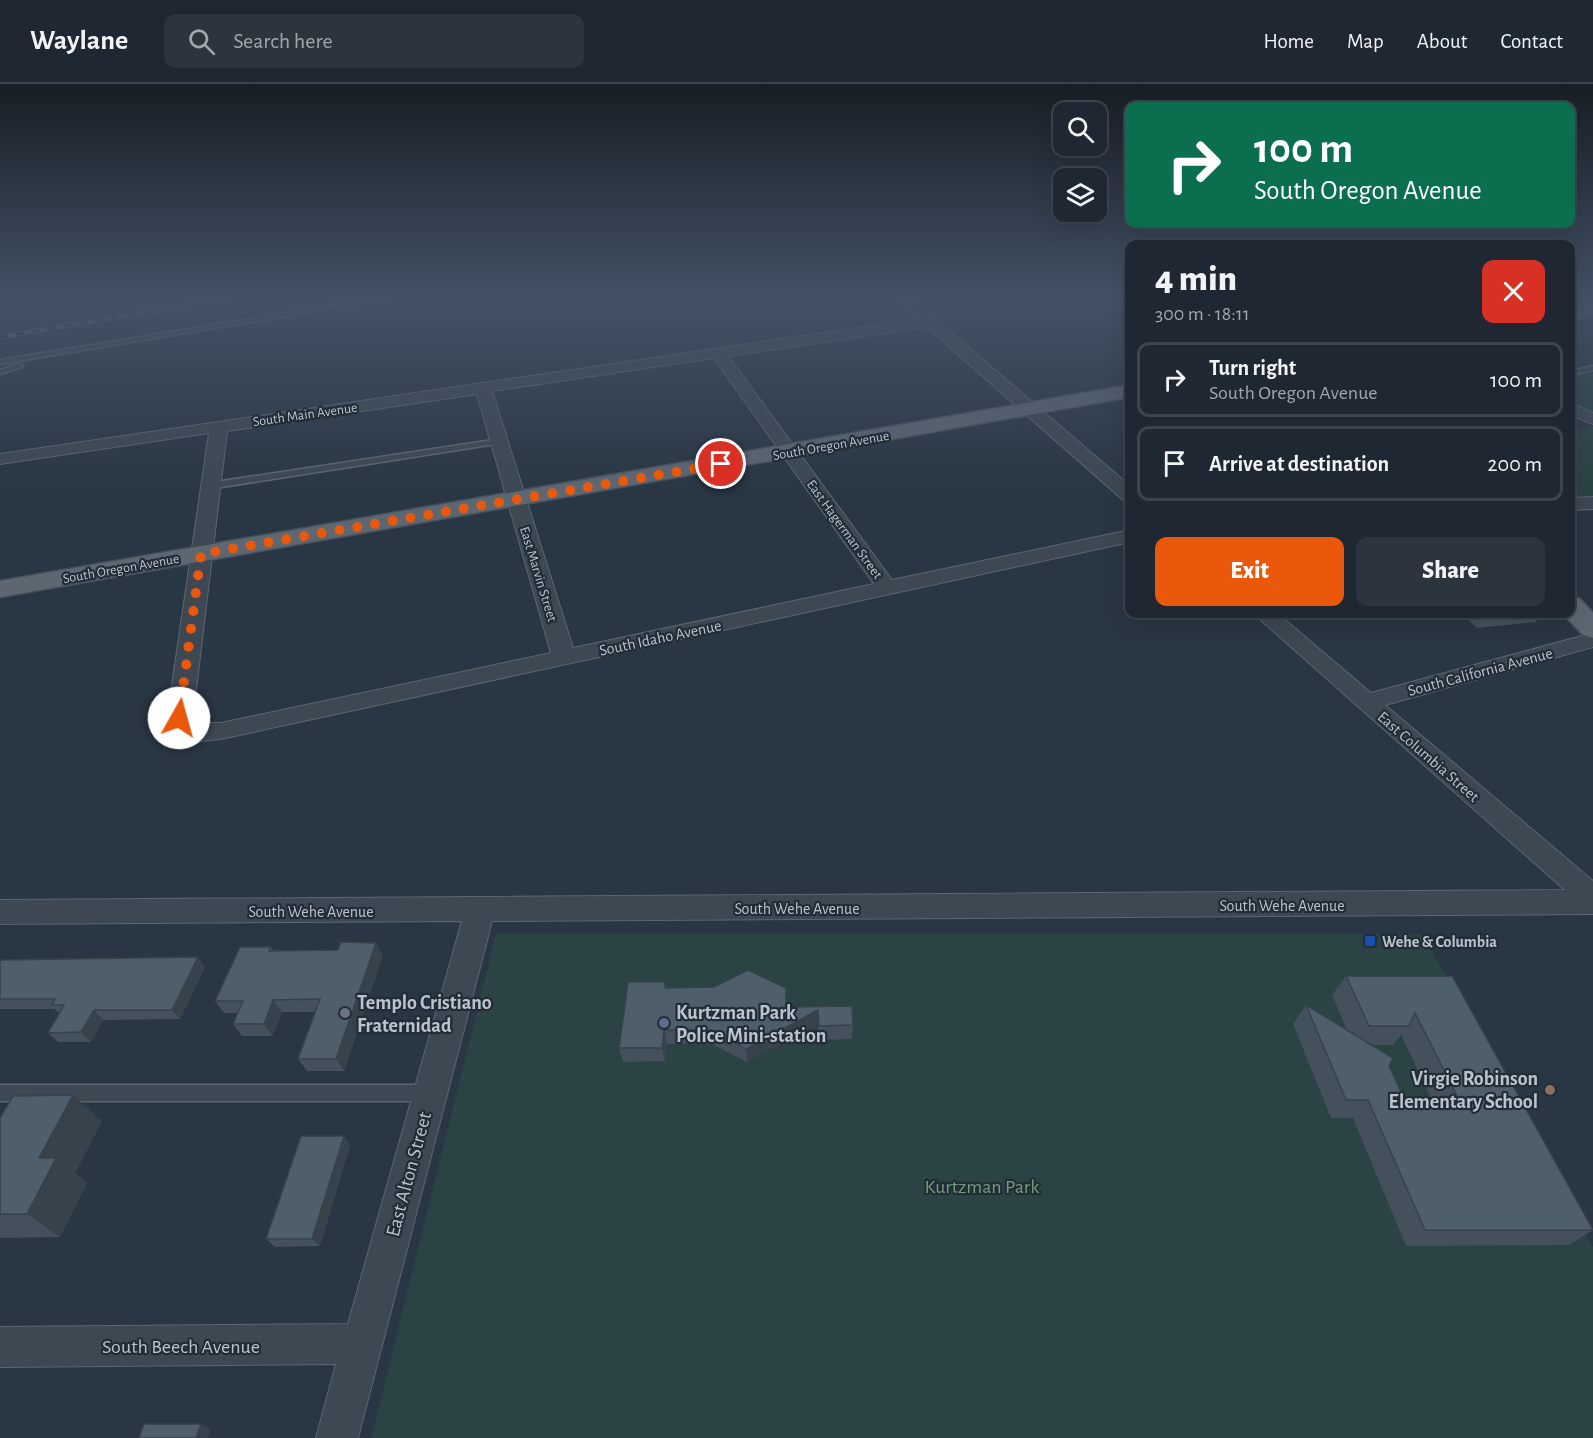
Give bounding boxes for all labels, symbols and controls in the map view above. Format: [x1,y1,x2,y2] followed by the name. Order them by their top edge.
[164,14,584,68] search box
[185,25,218,58] icon: search
[30,27,128,55] text: Waylane
[233,30,333,52] text: Search here
[1263,31,1314,52] text: Home
[1347,31,1384,52] text: Map
[1417,31,1467,52] text: About
[1500,31,1563,52] text: Contact
[1053,102,1107,222] map controls
[1053,102,1107,156] button: search
[1155,126,1233,204] icon: right
[1254,128,1353,170] text: 100 m
[1053,168,1107,222] button: layers
[1254,177,1482,204] text: South Oregon Avenue
[1482,260,1545,323] button: close
[1155,261,1237,297] text: 4 min
[1155,304,1250,324] text: 300 m · 18:11
[1209,357,1296,379] text: Turn right
[1158,363,1191,396] icon: right
[1490,369,1542,391] text: 100 m
[1209,383,1378,403] text: South Oregon Avenue
[252,401,358,429] street label: South Main Avenue
[772,429,891,463] street label: South Oregon Avenue
[695,438,746,489] pin
[704,447,737,480] icon: arrive
[1158,447,1191,480] icon: arrive
[1209,453,1389,475] text: Arrive at destination
[1488,453,1542,475] text: 200 m
[804,478,885,582] street label: East Hagerman Street
[517,525,559,624] street label: East Marvin Street
[1155,537,1344,606] button: Exit
[1356,537,1545,606] button: Share
[62,552,181,586] street label: South Oregon Avenue
[598,617,723,659] street label: South Idaho Avenue
[1406,645,1554,699] street label: South California Avenue
[147,686,211,750] position arrow
[1374,708,1482,805] street label: East Columbia Street
[1219,898,1345,914] street label: South Wehe Avenue
[734,901,860,917] street label: South Wehe Avenue
[248,904,374,920] street label: South Wehe Avenue
[1363,934,1377,948] marker: Wehe & Columbia
[1382,934,1497,950] place label: Wehe & Columbia
[357,993,492,1036] place label: Templo Cristiano Fraternidad
[676,1003,826,1046] place label: Kurtzman Park Police Mini-station
[338,1006,352,1020] marker: Templo Cristiano Fraternidad
[657,1016,671,1030] marker: Kurtzman Park Police Mini-station
[1389,1069,1538,1112] place label: Virgie Robinson Elementary School
[1543,1083,1557,1097] marker: Virgie Robinson Elementary School
[383,1109,435,1239] street label: East Alton Street
[925,1177,1039,1197] park label: Kurtzman Park
[102,1337,260,1357] street label: South Beech Avenue

